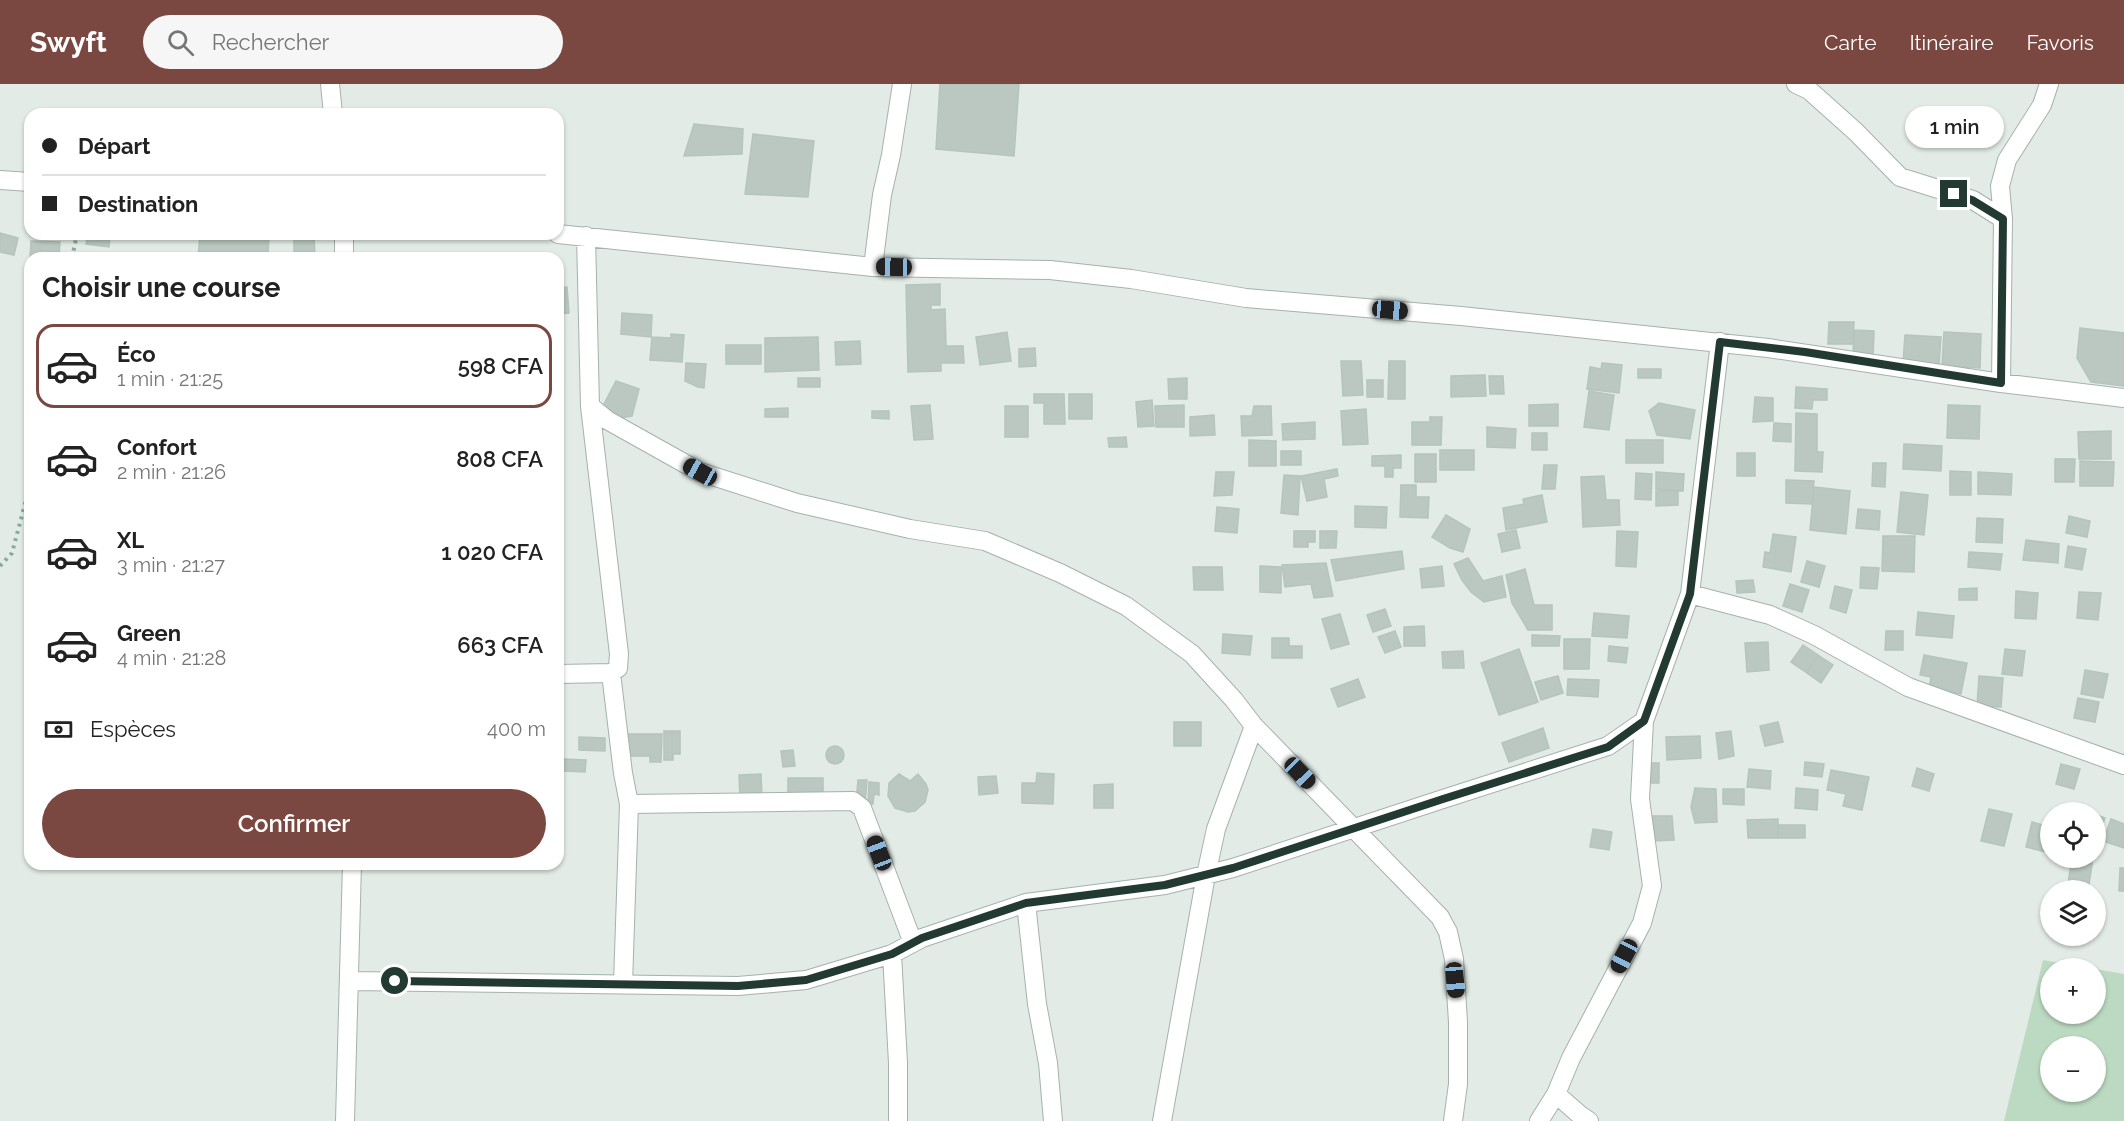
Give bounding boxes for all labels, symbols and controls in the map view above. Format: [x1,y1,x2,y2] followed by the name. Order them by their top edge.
[143,15,563,69] search box
[30,26,107,59] text: Swyft
[164,26,197,59] icon: search
[212,29,329,55] text: Rechercher
[1824,30,1876,55] text: Carte
[1909,30,1993,55] text: Itinéraire
[2026,30,2094,55] text: Favoris
[1904,107,2004,149] callout: 1 min
[1930,115,1979,139] text: 1 min
[78,133,150,159] text: Départ
[1940,180,1967,207] route end
[78,191,198,217] text: Destination
[876,258,912,276] car
[42,272,280,303] text: Choisir une course
[1371,299,1409,321] car
[45,339,99,393] icon: car
[117,341,156,367] text: Éco
[458,353,543,379] text: 598 CFA
[117,367,223,391] text: 1 min · 21:25
[45,432,99,486] icon: car
[117,434,197,460] text: Confort
[456,446,543,472] text: 808 CFA
[680,455,720,489] car
[117,460,226,484] text: 2 min · 21:26
[45,525,99,579] icon: car
[117,527,144,553] text: XL
[441,539,543,565] text: 1 020 CFA
[117,553,225,577] text: 3 min · 21:27
[45,618,99,672] icon: car
[117,620,181,646] text: Green
[457,632,543,658] text: 663 CFA
[117,646,226,670] text: 4 min · 21:28
[42,713,75,746] icon: cash
[90,716,176,742] text: Espèces
[487,717,546,741] text: 400 m
[1281,754,1319,792] car
[42,789,546,858] button: Confirmer
[2040,802,2106,1102] map controls
[2040,802,2106,868] button: locate
[864,833,894,873] car
[2040,880,2106,946] button: layers
[1608,936,1640,976] car
[2040,958,2106,1024] button: +
[1444,961,1466,999] car
[381,967,408,994] route start
[2040,1036,2106,1102] button: −

